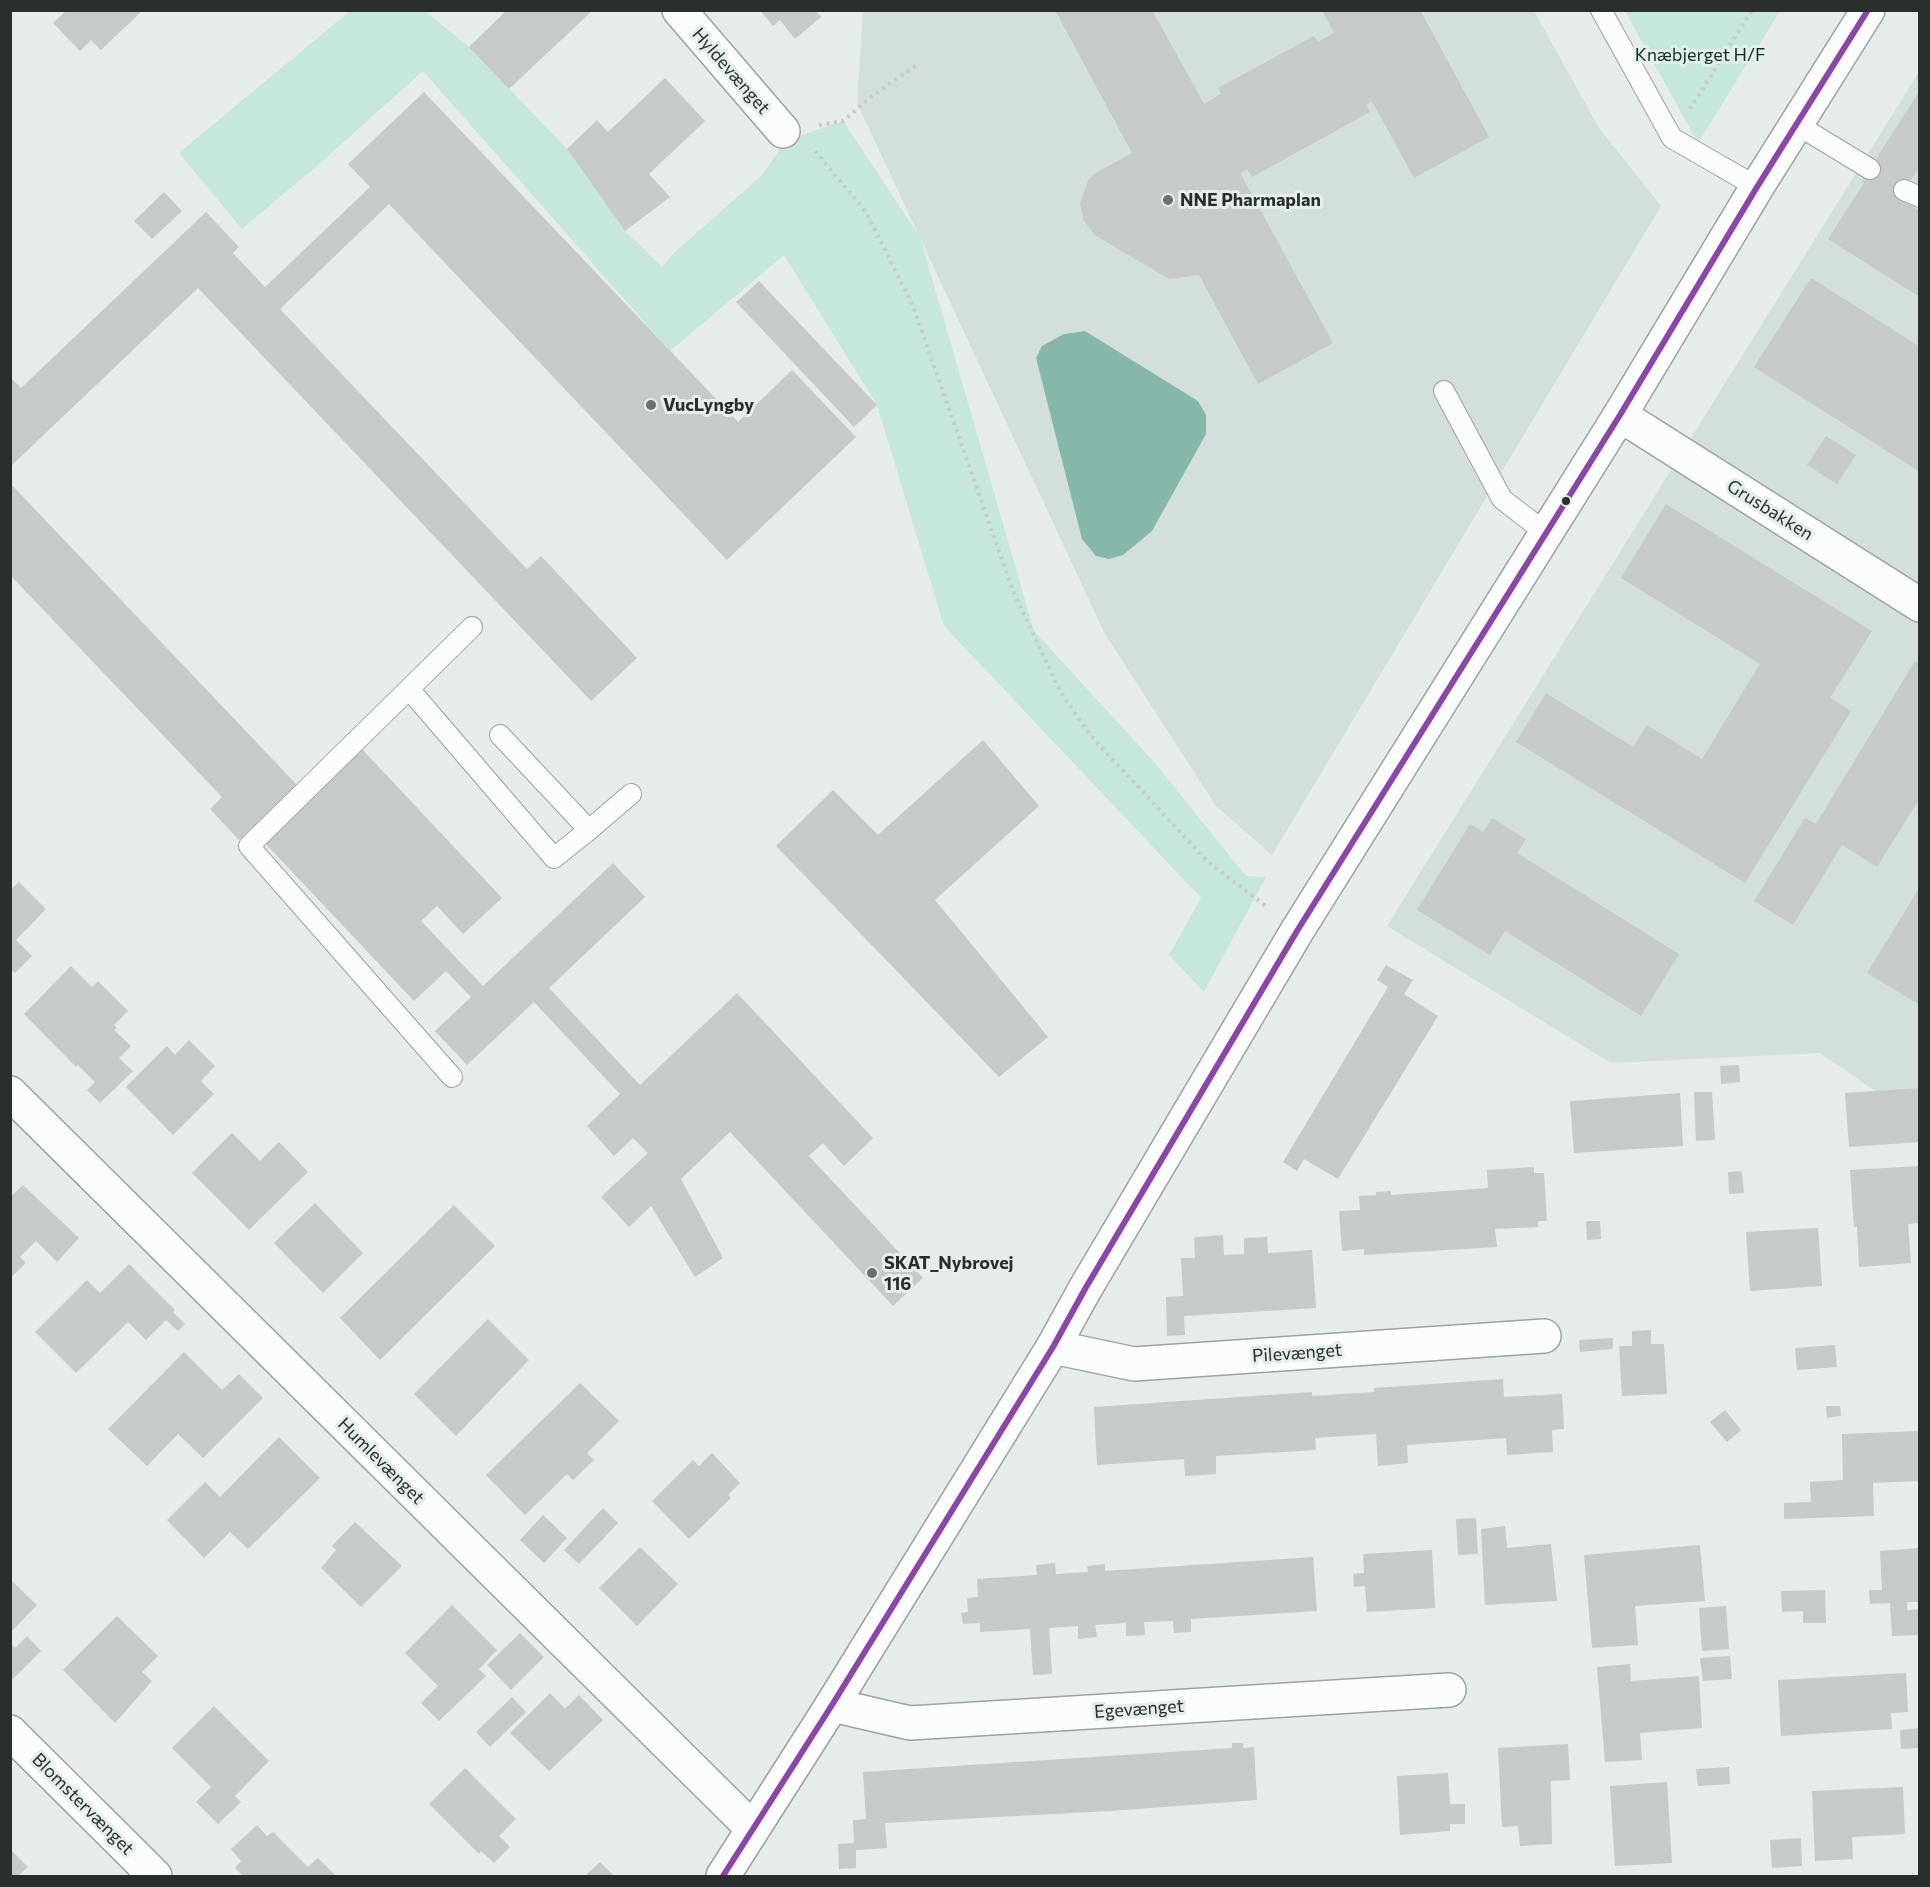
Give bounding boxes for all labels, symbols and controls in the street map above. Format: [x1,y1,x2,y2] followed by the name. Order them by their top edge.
[688,23,774,119] street label: Hyldevænget
[1635,44,1765,66] park label: Knæbjerget H/F
[1180,189,1321,211] place label: NNE Pharmaplan
[1161,193,1175,207] marker: NNE Pharmaplan
[663,394,754,416] place label: VucLyngby
[644,398,658,412] marker: VucLyngby
[1723,475,1817,545] street label: Grusbakken
[1560,495,1572,507] unlabelled marker
[884,1252,1014,1294] place label: SKAT_Nybrovej 116
[865,1266,879,1280] marker: SKAT_Nybrovej 116
[1251,1339,1343,1367] street label: Pilevænget
[333,1413,429,1509] street label: Humlevænget
[1093,1695,1185,1723] street label: Egevænget
[28,1749,138,1859] street label: Blomstervænget

